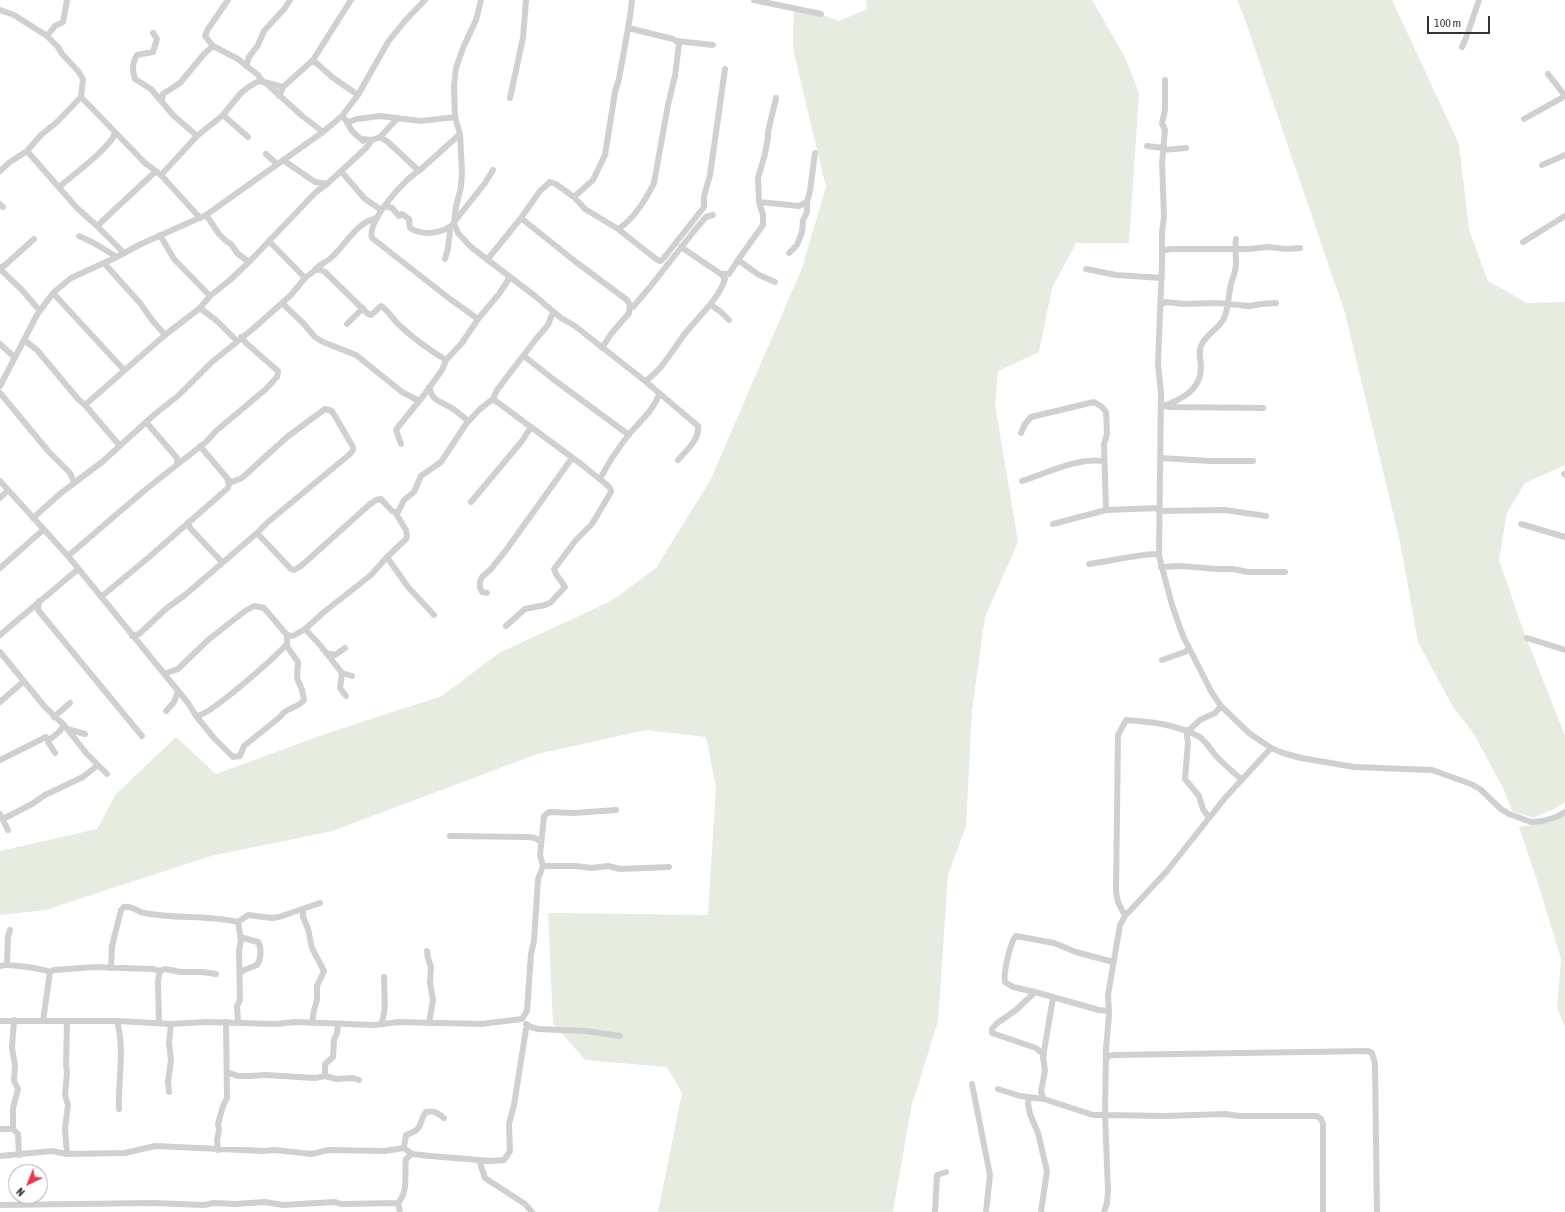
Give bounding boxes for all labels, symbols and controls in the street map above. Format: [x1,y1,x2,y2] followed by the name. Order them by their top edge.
[1429,8,1492,34] scale bar
[1434,16,1461,30] text: 100 m
[8,1164,48,1204] north arrow
[14,1185,27,1199] text: N

